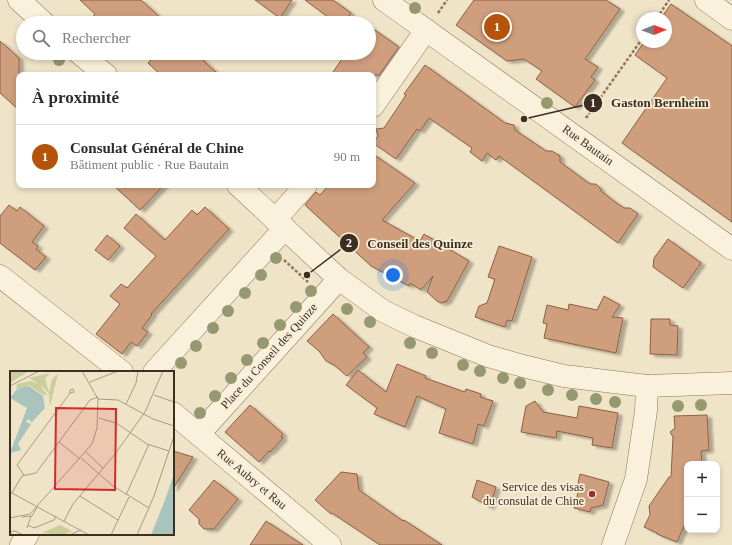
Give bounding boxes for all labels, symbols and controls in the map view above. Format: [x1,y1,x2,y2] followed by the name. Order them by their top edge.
[484,12,510,42] pin: 1
[636,12,672,48] north arrow
[16,16,376,60] search box
[30,27,52,49] icon: search
[62,30,130,46] text: Rechercher
[32,88,119,107] text: À proximité
[583,90,717,115] callout: Gaston Bernheim
[611,95,709,110] text: Gaston Bernheim
[590,96,596,110] text: 1
[560,122,616,168] street label: Rue Bautain
[70,140,244,156] text: Consulat Général de Chine
[42,149,48,164] text: 1
[334,149,360,164] text: 90 m
[70,157,229,172] text: Bâtiment public · Rue Bautain
[339,231,481,256] callout: Conseil des Quinze
[346,236,352,250] text: 2
[367,236,473,251] text: Conseil des Quinze
[383,265,403,285] your location
[218,300,320,412] street label: Place du Conseil des Quinze
[10,371,174,535] inset map
[214,446,290,512] street label: Rue Aubry et Rau
[684,461,720,533] map controls
[684,461,720,497] button: +
[483,480,584,508] place label: Service des visas du consulat de Chine
[587,489,597,499] marker: Service des visas du consulat de Chine
[684,497,720,533] button: −

